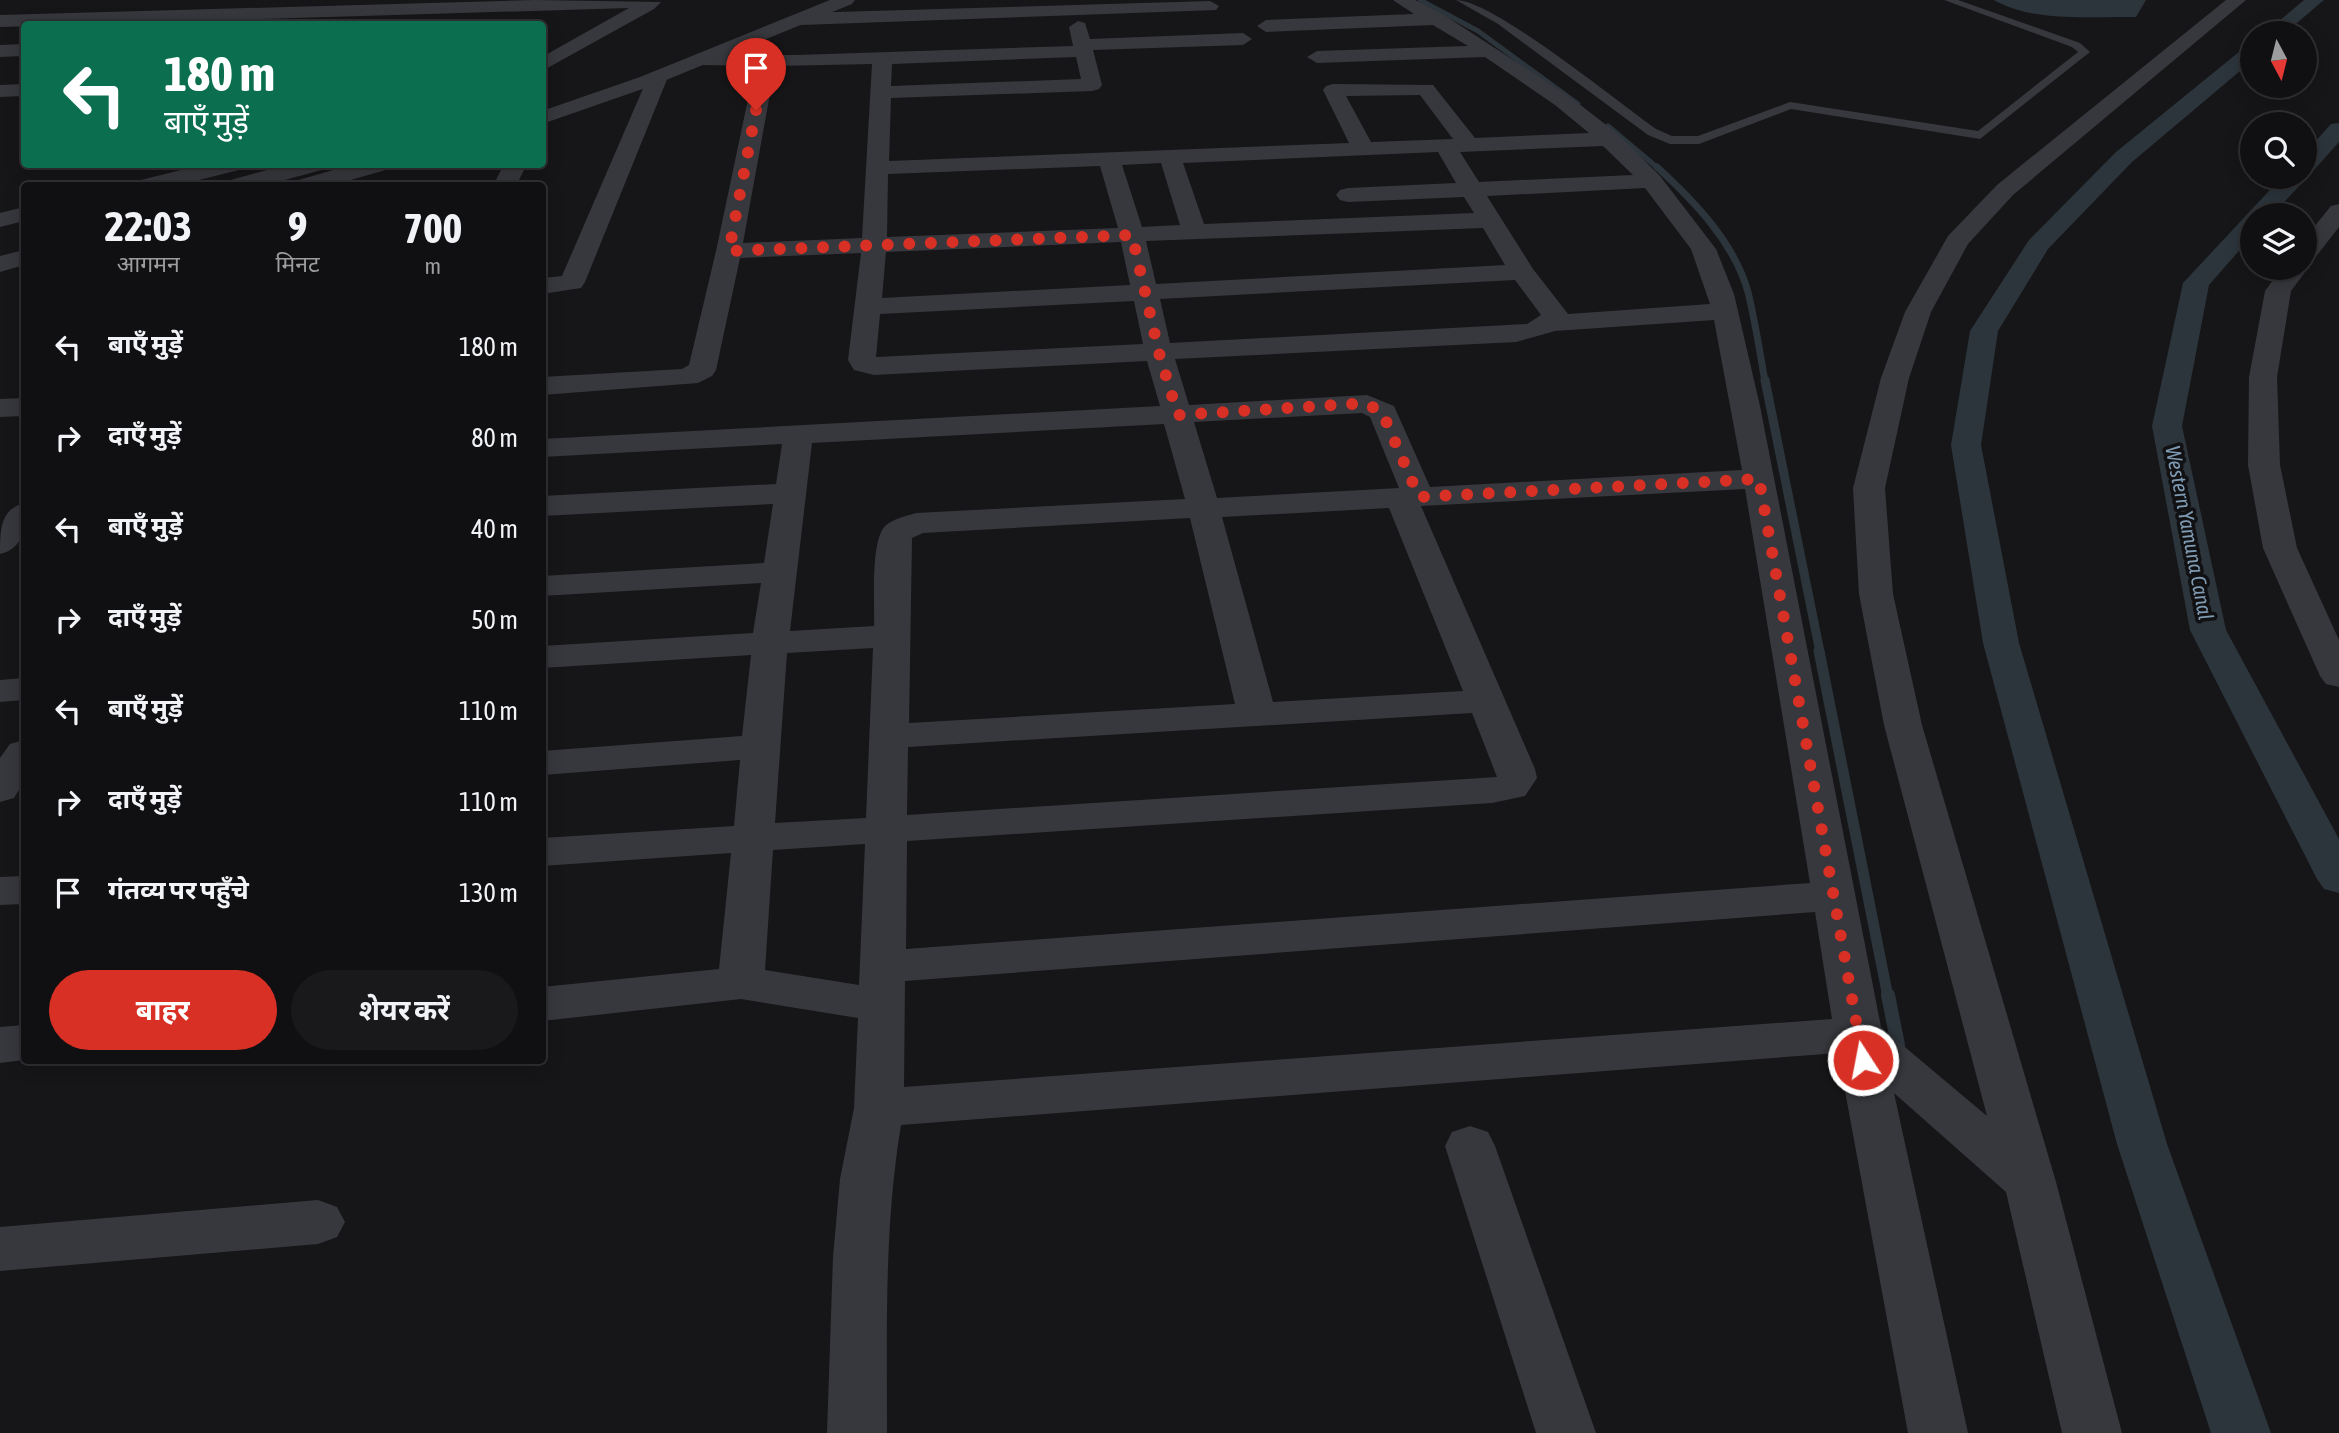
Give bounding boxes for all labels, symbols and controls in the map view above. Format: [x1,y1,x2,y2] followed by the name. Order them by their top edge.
[2240,21,2317,98] north arrow
[2240,21,2317,280] map controls
[726,38,786,110] pin
[164,45,275,101] text: 180 m
[49,49,140,140] icon: left
[737,49,775,87] icon: arrive
[164,103,249,140] text: बाएँ मुड़ें
[2240,112,2317,189] button: search
[105,202,192,250] text: 22:03
[288,202,307,250] text: 9
[2240,203,2317,280] button: layers
[403,204,462,252] text: 700
[117,251,180,277] text: आगमन
[275,251,320,277] text: मिनट
[424,253,441,279] text: m
[49,328,87,366] icon: left
[108,329,183,359] text: बाएँ मुड़ें
[459,332,518,362] text: 180 m
[49,419,87,457] icon: right
[108,420,181,450] text: दाएँ मुड़ें
[471,423,518,453] text: 80 m
[2161,444,2219,622] water label: Western Yamuna Canal
[49,510,87,548] icon: left
[108,511,183,541] text: बाएँ मुड़ें
[471,514,518,544] text: 40 m
[49,601,87,639] icon: right
[108,602,181,632] text: दाएँ मुड़ें
[471,605,518,635] text: 50 m
[49,692,87,730] icon: left
[108,693,183,723] text: बाएँ मुड़ें
[459,696,518,726] text: 110 m
[49,783,87,821] icon: right
[108,784,181,814] text: दाएँ मुड़ें
[459,787,518,817] text: 110 m
[49,874,87,912] icon: arrive
[108,875,249,905] text: गंतव्य पर पहुँचे
[459,878,518,908] text: 130 m
[49,970,277,1050] button: बाहर
[291,970,518,1050] button: शेयर करें
[1826,1023,1900,1097] position arrow

